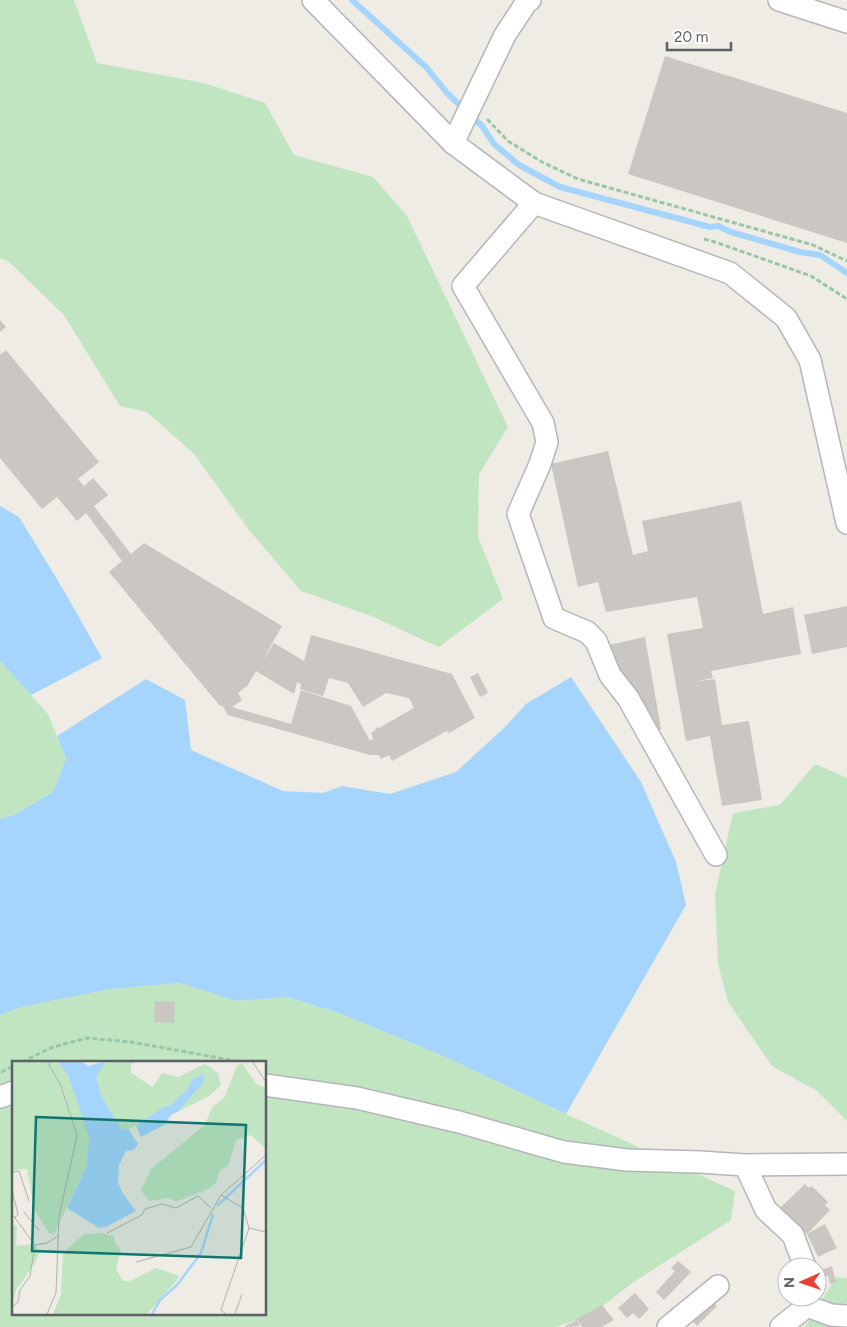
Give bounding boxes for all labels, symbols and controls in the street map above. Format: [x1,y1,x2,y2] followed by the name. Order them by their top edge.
[667,20,731,52] scale bar
[674,28,708,46] text: 20 m
[12,1061,266,1314] inset map
[777,1257,827,1307] north arrow
[781,1277,798,1288] text: N

